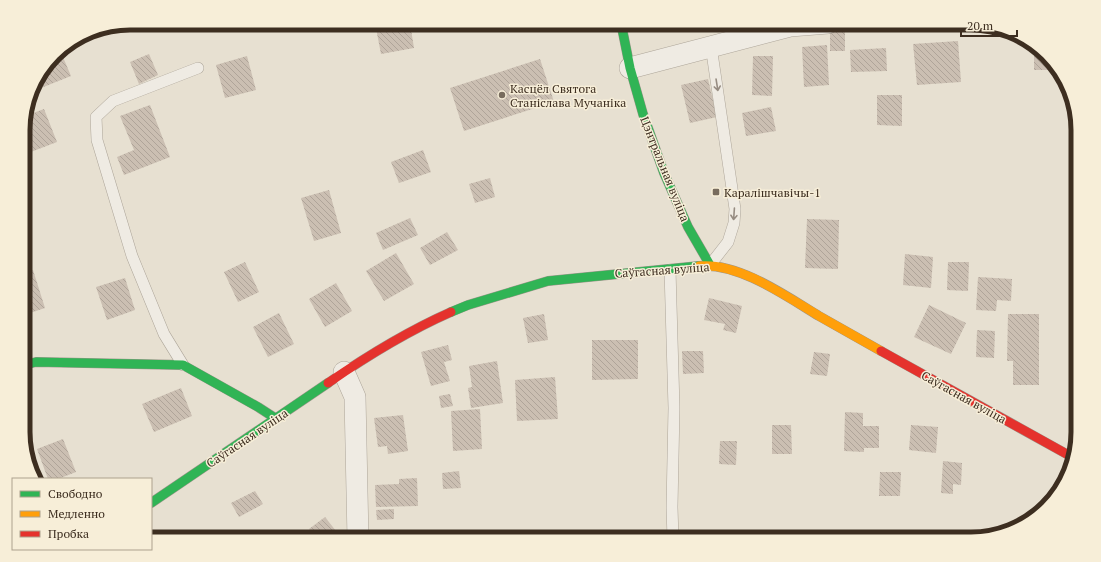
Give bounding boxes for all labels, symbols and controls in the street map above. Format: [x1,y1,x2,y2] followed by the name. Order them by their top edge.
[961,12,1017,38] scale bar
[967,18,994,33] text: 20 m
[713,78,721,91] one-way arrow
[510,81,626,110] place label: Касцёл Святога Станіслава Мучаніка
[497,90,507,100] marker: Касцёл Святога Станіслава Мучаніка
[637,114,693,224] street label: Цэнтральная вуліца
[724,185,821,200] place label: Каралішчавічы-1
[711,187,721,197] marker: Каралішчавічы-1
[731,207,738,220] one-way arrow
[614,259,710,281] street label: Саўгасная вуліца
[919,367,1009,427] street label: Саўгасная вуліца
[203,405,291,471] street label: Саўгасная вуліца
[12,478,152,550] legend
[48,486,103,501] text: Свободно
[48,506,105,521] text: Медленно
[48,526,89,541] text: Пробка

